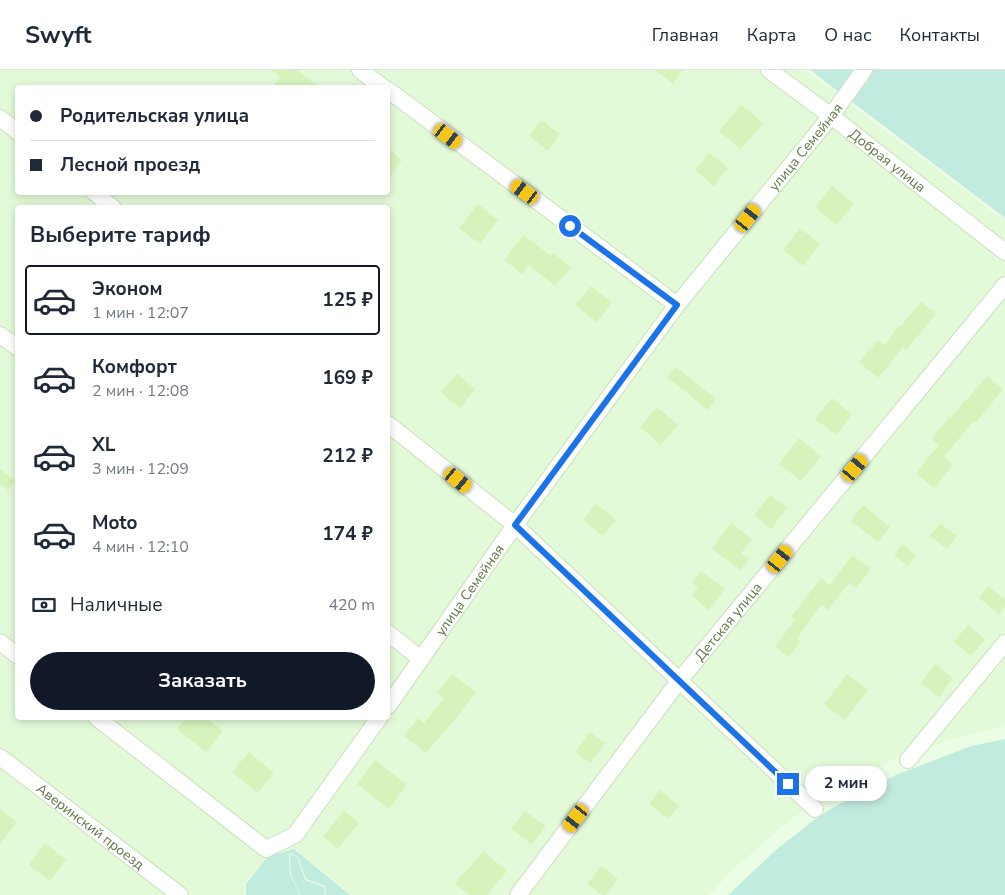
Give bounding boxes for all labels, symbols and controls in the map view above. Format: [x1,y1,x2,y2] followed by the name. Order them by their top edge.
[25,19,91,51] text: Swyft
[652,23,719,47] text: Главная
[747,23,796,47] text: Карта
[824,23,872,47] text: О нас
[900,23,980,47] text: Контакты
[765,100,847,195] street label: улица Семейная
[60,103,249,129] text: Родительская улица
[431,121,464,151] car
[845,125,930,197] street label: Добрая улица
[60,152,200,178] text: Лесной проезд
[508,177,541,207] car
[732,202,763,234] car
[559,215,581,237] route start
[30,220,211,250] text: Выберите тариф
[92,276,163,302] text: Эконом
[32,278,77,323] icon: car
[322,287,373,313] text: 125 ₽
[92,302,189,324] text: 1 мин · 12:07
[92,354,177,380] text: Комфорт
[32,356,77,401] icon: car
[322,365,373,391] text: 169 ₽
[92,380,189,402] text: 2 мин · 12:08
[92,432,115,458] text: XL
[32,434,77,479] icon: car
[322,443,373,469] text: 212 ₽
[839,452,870,484] car
[92,458,189,480] text: 3 мин · 12:09
[441,465,474,495] car
[92,510,138,536] text: Moto
[32,512,77,557] icon: car
[322,521,373,547] text: 174 ₽
[92,536,189,558] text: 4 мин · 12:10
[431,540,509,640] street label: улица Семейная
[764,543,795,575] car
[690,578,766,665] street label: Детская улица
[30,591,58,619] icon: cash
[70,592,163,618] text: Наличные
[328,594,375,616] text: 420 m
[30,652,375,710] button: Заказать
[806,766,888,802] callout: 2 мин
[824,772,868,794] text: 2 мин
[777,773,799,795] route end
[32,779,148,874] street label: Аверинский проезд
[560,802,591,834] car

